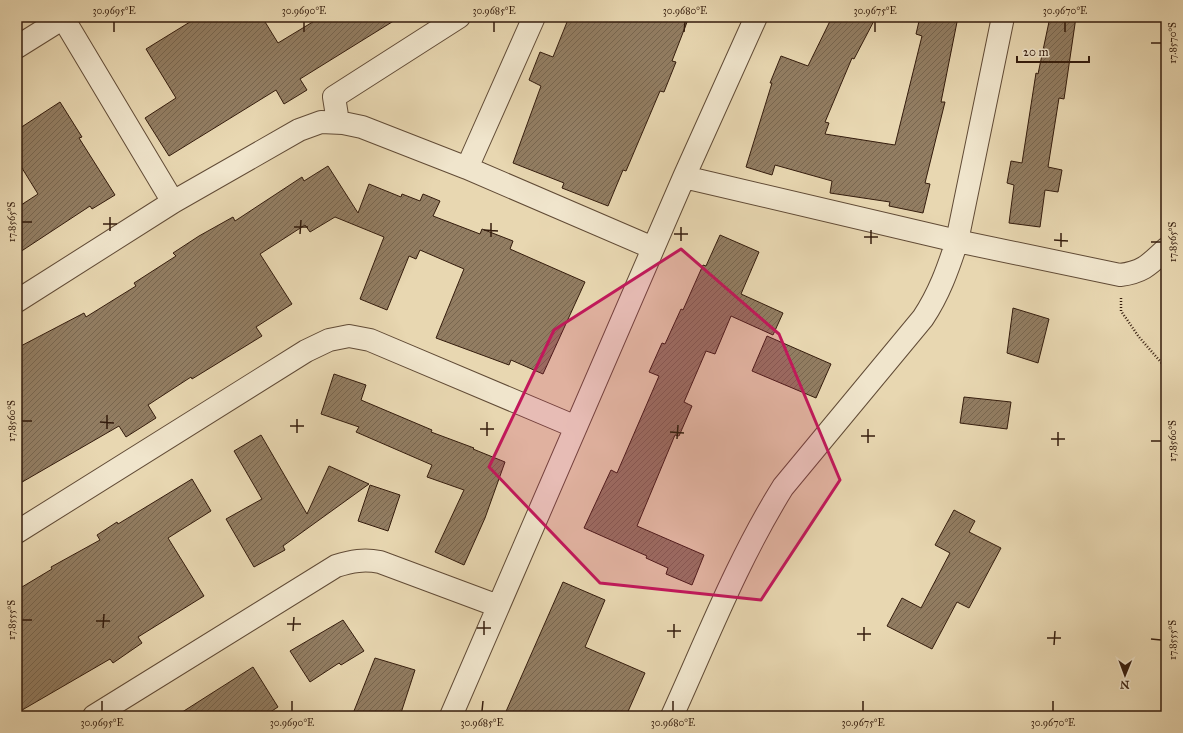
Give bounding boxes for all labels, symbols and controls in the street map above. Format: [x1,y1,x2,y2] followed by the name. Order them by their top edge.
[92,5,136,17] text: 30.9695°E
[282,5,326,17] text: 30.9690°E
[472,5,516,17] text: 30.9685°E
[663,5,707,17] text: 30.9680°E
[853,5,897,17] text: 30.9675°E
[1043,5,1087,17] text: 30.9670°E
[1167,22,1179,64] text: 17.8570°S
[1017,38,1089,64] scale bar
[1023,45,1049,59] text: 20 m
[6,202,18,242] text: 17.8565°S
[1167,222,1179,262] text: 17.8565°S
[6,400,18,442] text: 17.8560°S
[1167,420,1179,462] text: 17.8560°S
[6,600,18,640] text: 17.8555°S
[1167,620,1179,660] text: 17.8555°S
[1105,655,1145,695] north arrow
[1119,678,1130,691] text: N
[80,717,124,729] text: 30.9695°E
[270,717,314,729] text: 30.9690°E
[460,717,504,729] text: 30.9685°E
[651,717,695,729] text: 30.9680°E
[841,717,885,729] text: 30.9675°E
[1031,717,1075,729] text: 30.9670°E

